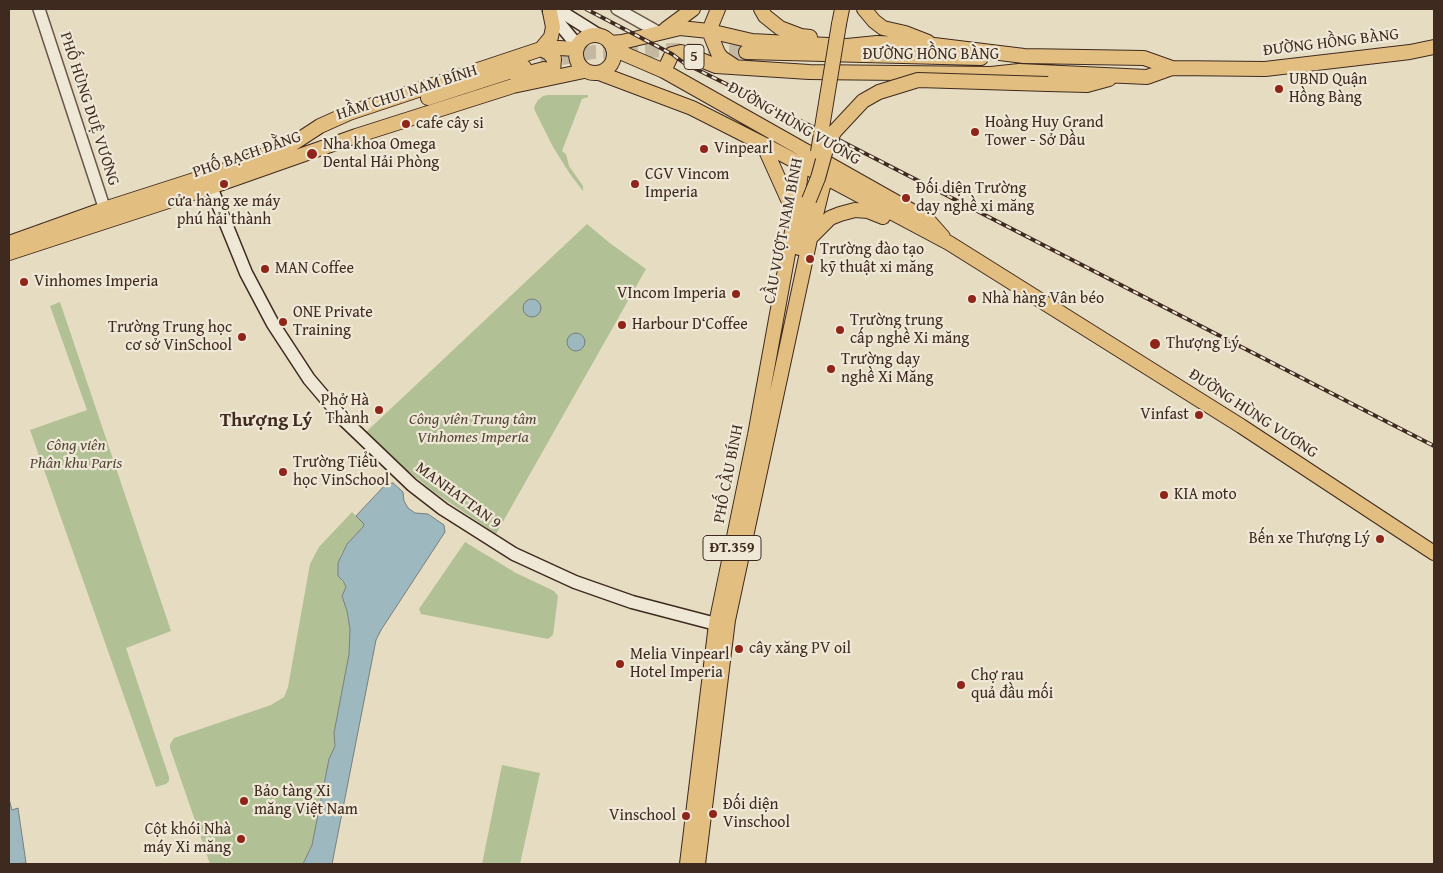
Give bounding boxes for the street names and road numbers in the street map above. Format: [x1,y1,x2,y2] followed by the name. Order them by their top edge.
[1262,25,1400,61] street label: ĐƯỜNG HỒNG BÀNG
[55,30,123,188] street label: PHỐ HÙNG DUỆ VƯƠNG
[684,44,704,70] road number: 5
[863,45,999,65] street label: ĐƯỜNG HỒNG BÀNG
[334,61,480,125] street label: HẦM CHUI NAM BÍNH
[724,78,864,170] street label: ĐƯỜNG HÙNG VƯƠNG
[190,127,304,183] street label: PHỐ BẠCH ĐẰNG
[760,156,808,306] street label: CẦU VƯỢT NAM BÍNH
[1185,365,1321,463] street label: ĐƯỜNG HÙNG VƯƠNG
[710,423,748,525] street label: PHỐ CẦU BÍNH
[411,458,505,534] street label: MANHATTAN 9
[703,536,761,560] road number: ĐT.359

